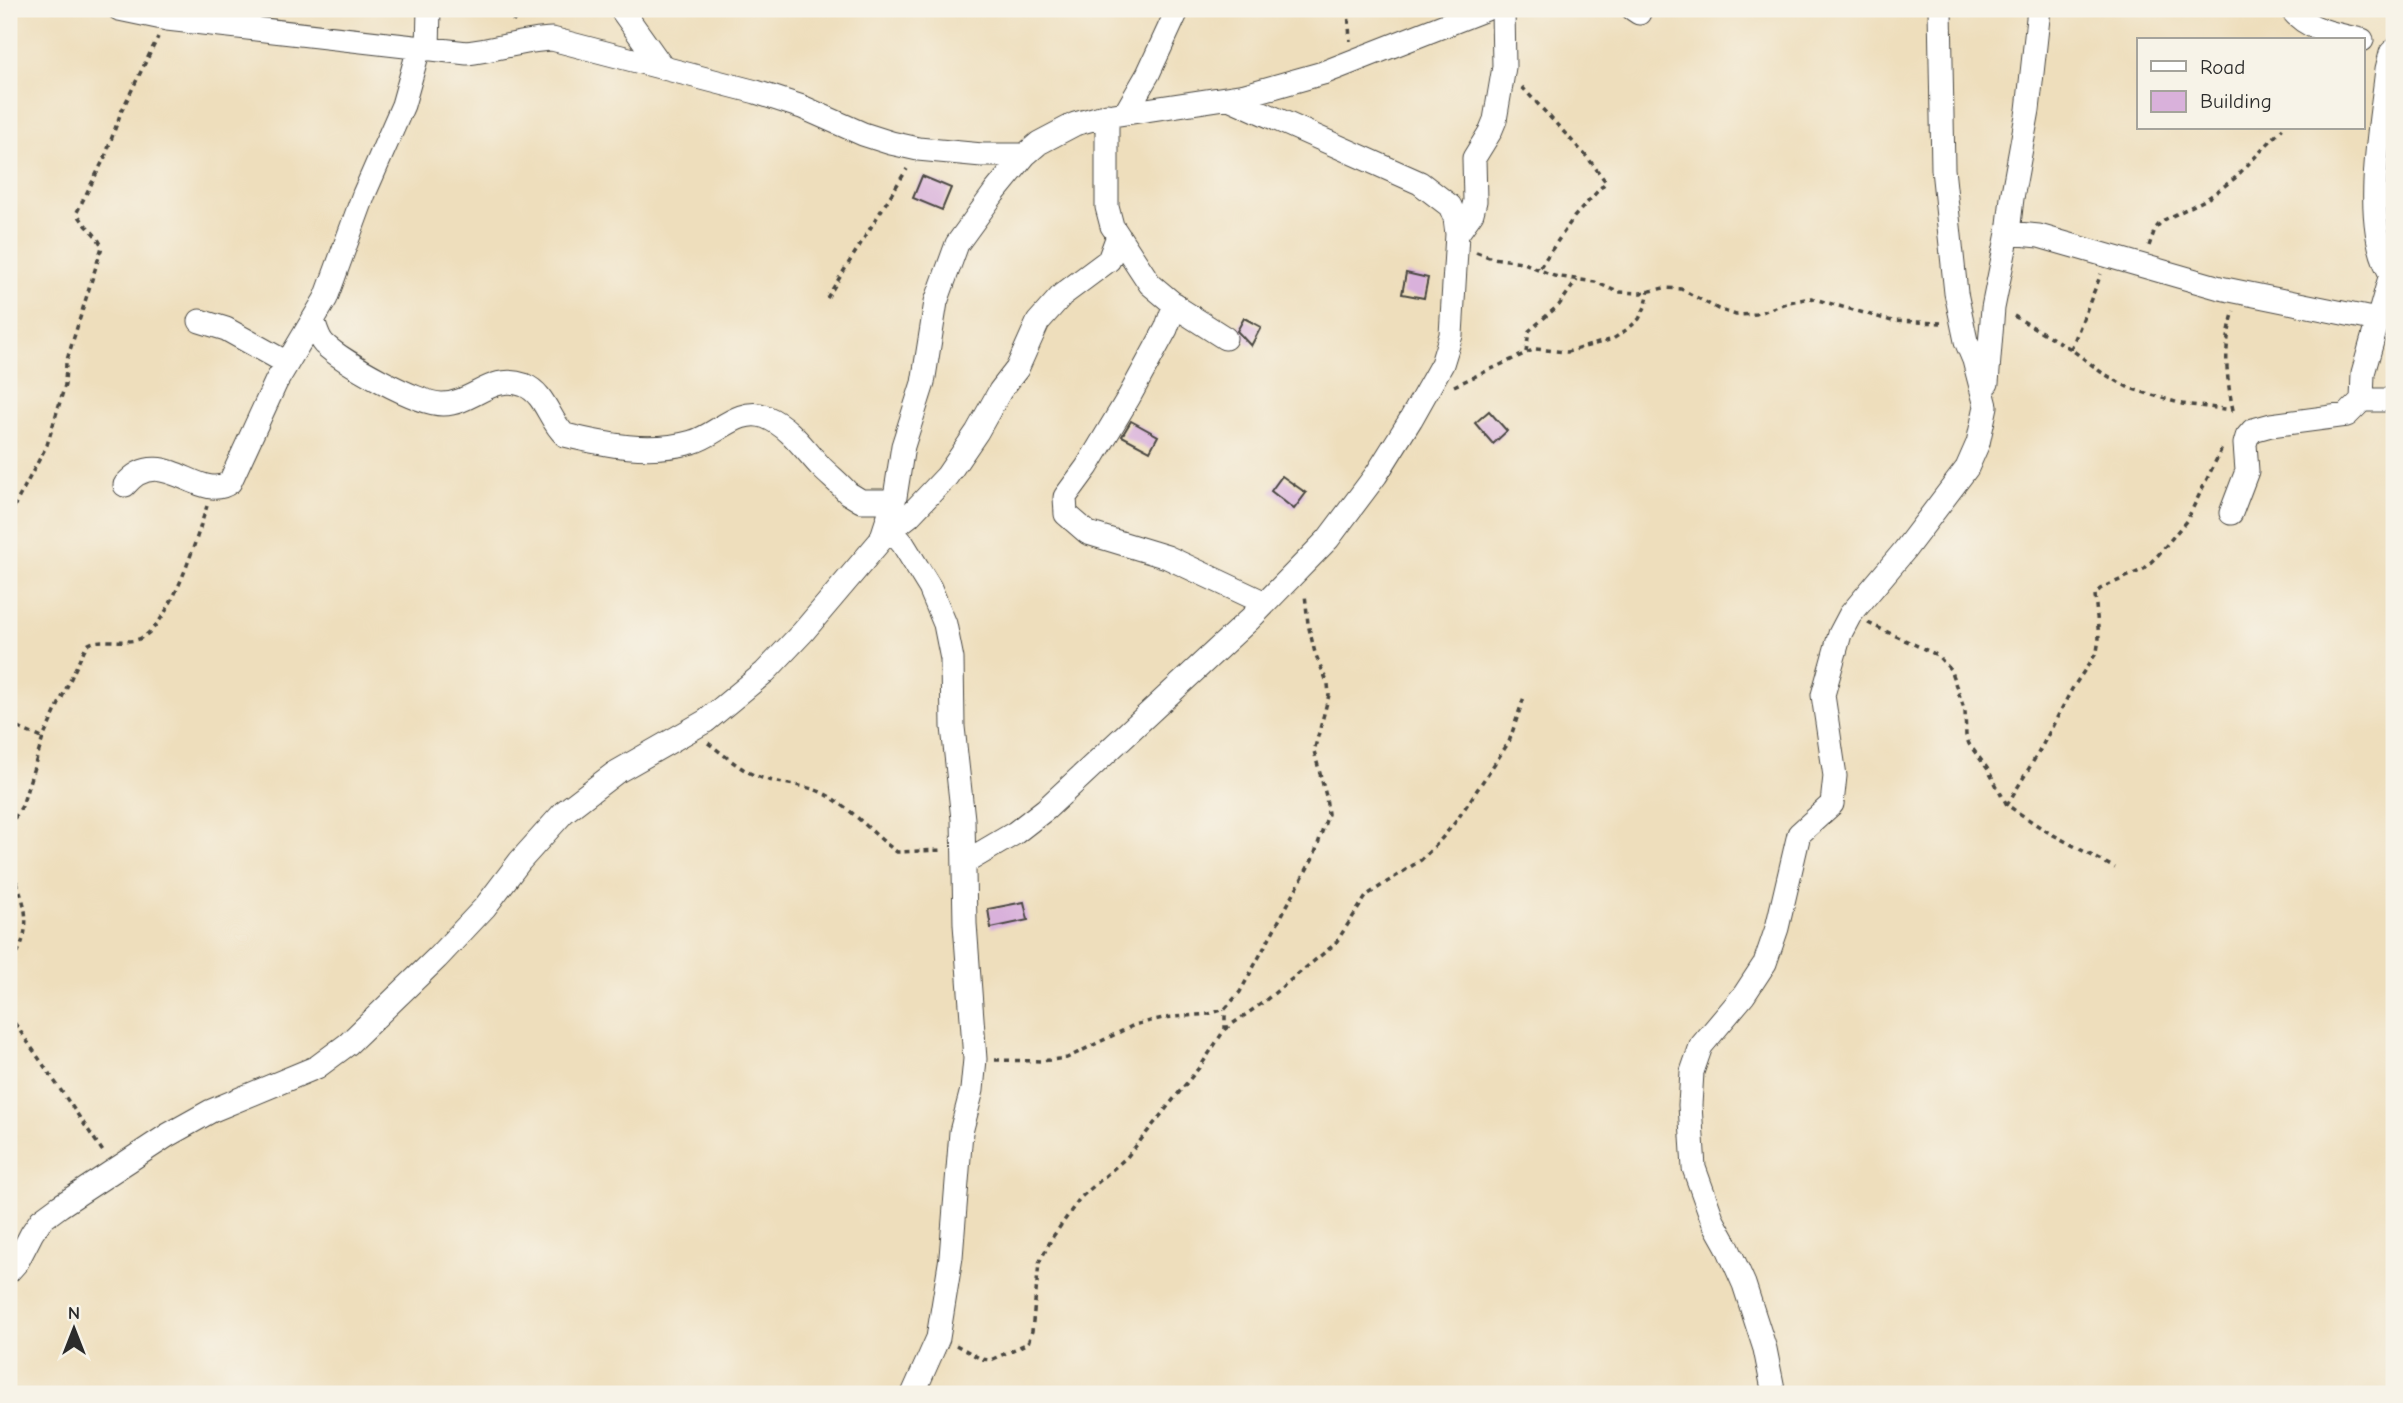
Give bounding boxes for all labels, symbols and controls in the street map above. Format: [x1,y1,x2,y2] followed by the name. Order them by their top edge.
[2137,38,2364,130] legend
[2200,55,2245,79] text: Road
[2200,89,2272,113] text: Building
[38,1294,108,1364] north arrow
[68,1302,80,1324] text: N

